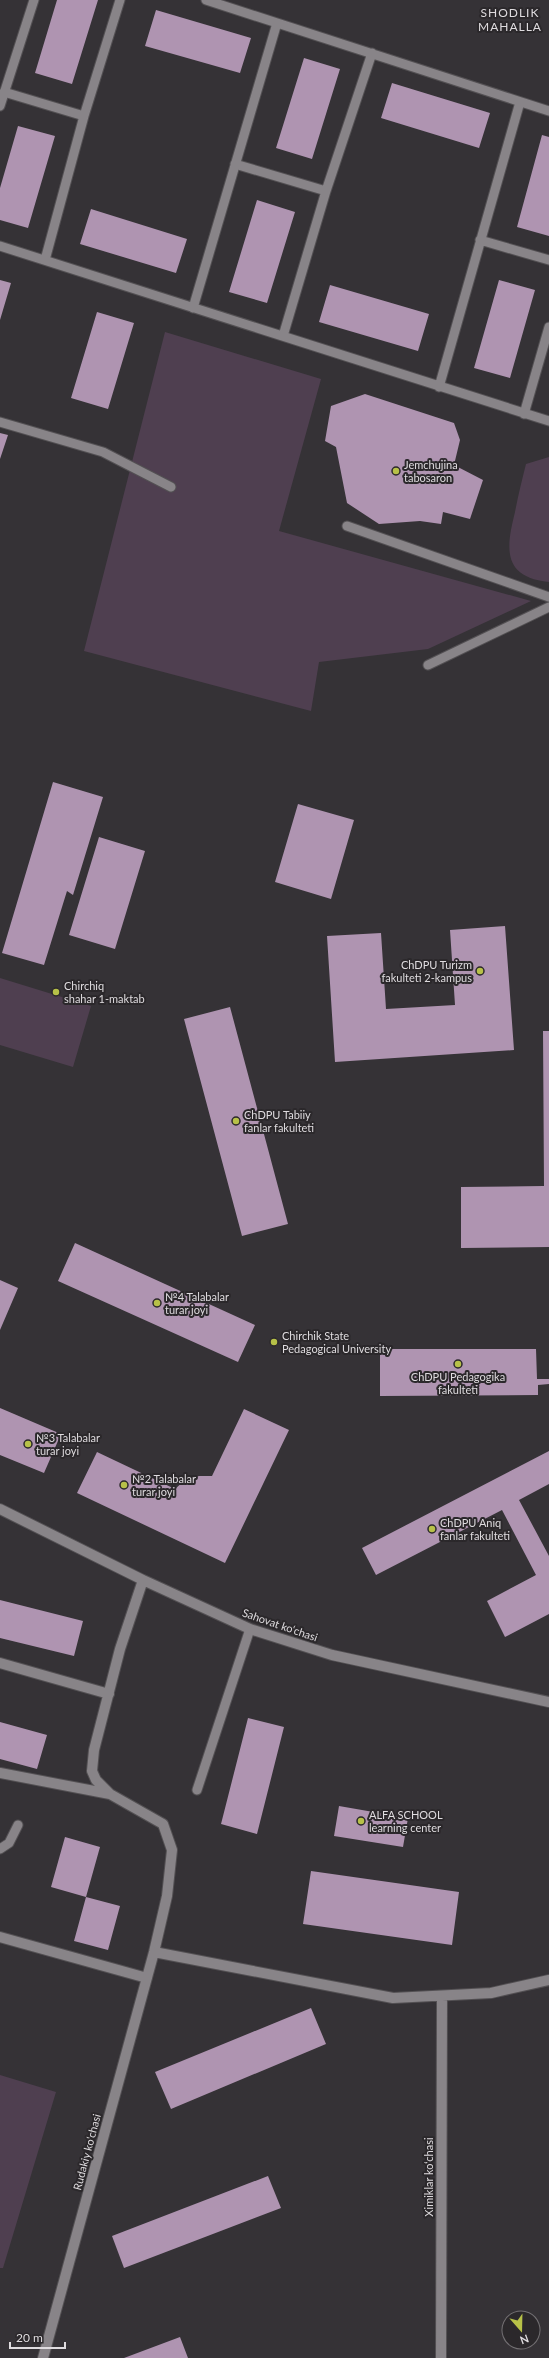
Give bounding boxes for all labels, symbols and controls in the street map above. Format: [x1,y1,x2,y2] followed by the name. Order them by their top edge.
[478,5,542,34] district label: SHODLIK MAHALLA
[404,458,458,484] place label: Jemchujina tabosaron
[391,466,401,476] marker: Jemchujina tabosaron
[381,958,472,984] place label: ChDPU Turizm fakulteti 2-kampus
[475,966,485,976] marker: ChDPU Turizm fakulteti 2-kampus
[64,979,145,1005] place label: Chirchiq shahar 1-maktab
[51,987,61,997] marker: Chirchiq shahar 1-maktab
[244,1108,314,1134] place label: ChDPU Tabiiy fanlar fakulteti
[231,1116,241,1126] marker: ChDPU Tabiiy fanlar fakulteti
[165,1290,229,1316] place label: №4 Talabalar turar joyi
[152,1298,162,1308] marker: №4 Talabalar turar joyi
[282,1329,391,1355] place label: Chirchik State Pedagogical University
[269,1337,279,1347] marker: Chirchik State Pedagogical University
[453,1359,463,1369] marker: ChDPU Pedagogika fakulteti
[411,1370,505,1396] place label: ChDPU Pedagogika fakulteti
[36,1431,100,1457] place label: №3 Talabalar turar joyi
[23,1439,33,1449] marker: №3 Talabalar turar joyi
[132,1472,196,1498] place label: №2 Talabalar turar joyi
[119,1480,129,1490] marker: №2 Talabalar turar joyi
[440,1516,510,1542] place label: ChDPU Aniq fanlar fakulteti
[427,1524,437,1534] marker: ChDPU Aniq fanlar fakulteti
[241,1606,320,1644] street label: Sahovat ko‘chasi
[369,1808,443,1834] place label: ALFA SCHOOL learning center
[356,1816,366,1826] marker: ALFA SCHOOL learning center
[70,2112,103,2191] street label: Rudakiy ko‘chasi
[422,2137,435,2217] street label: Ximiklar ko‘chasi
[501,2310,541,2350] north arrow
[10,2324,65,2350] scale bar
[16,2330,43,2345] text: 20 m
[518,2332,531,2347] text: N

